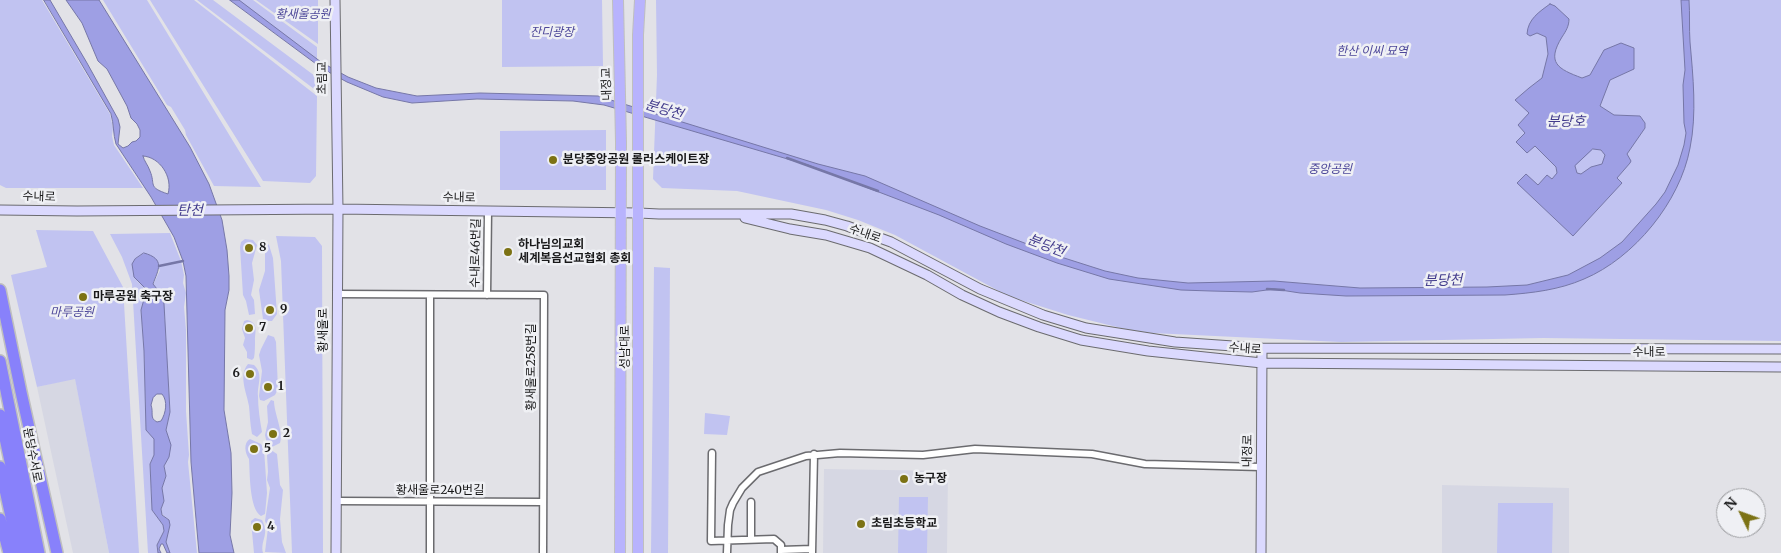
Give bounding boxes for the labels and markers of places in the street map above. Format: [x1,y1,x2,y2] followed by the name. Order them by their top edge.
[563,153,709,167] place label: 분당중앙공원 롤러스케이트장
[547,154,559,166] marker: 분당중앙공원 롤러스케이트장
[518,238,631,266] place label: 하나님의교회 세계복음선교협회 총회
[259,241,266,255] place label: 8
[243,242,255,254] marker: 8
[502,246,514,258] marker: 하나님의교회 세계복음선교협회 총회
[93,290,173,304] place label: 마루공원 축구장
[77,291,89,303] marker: 마루공원 축구장
[280,303,287,317] place label: 9
[264,304,276,316] marker: 9
[259,321,266,335] place label: 7
[243,322,255,334] marker: 7
[233,367,240,381] place label: 6
[244,368,256,380] marker: 6
[278,380,284,394] place label: 1
[262,381,274,393] marker: 1
[283,427,290,441] place label: 2
[267,428,279,440] marker: 2
[264,442,271,456] place label: 5
[248,443,260,455] marker: 5
[914,472,947,486] place label: 농구장
[898,473,910,485] marker: 농구장
[871,517,937,531] place label: 초림초등학교
[855,518,867,530] marker: 초림초등학교
[267,520,275,534] place label: 4
[251,521,263,533] marker: 4

